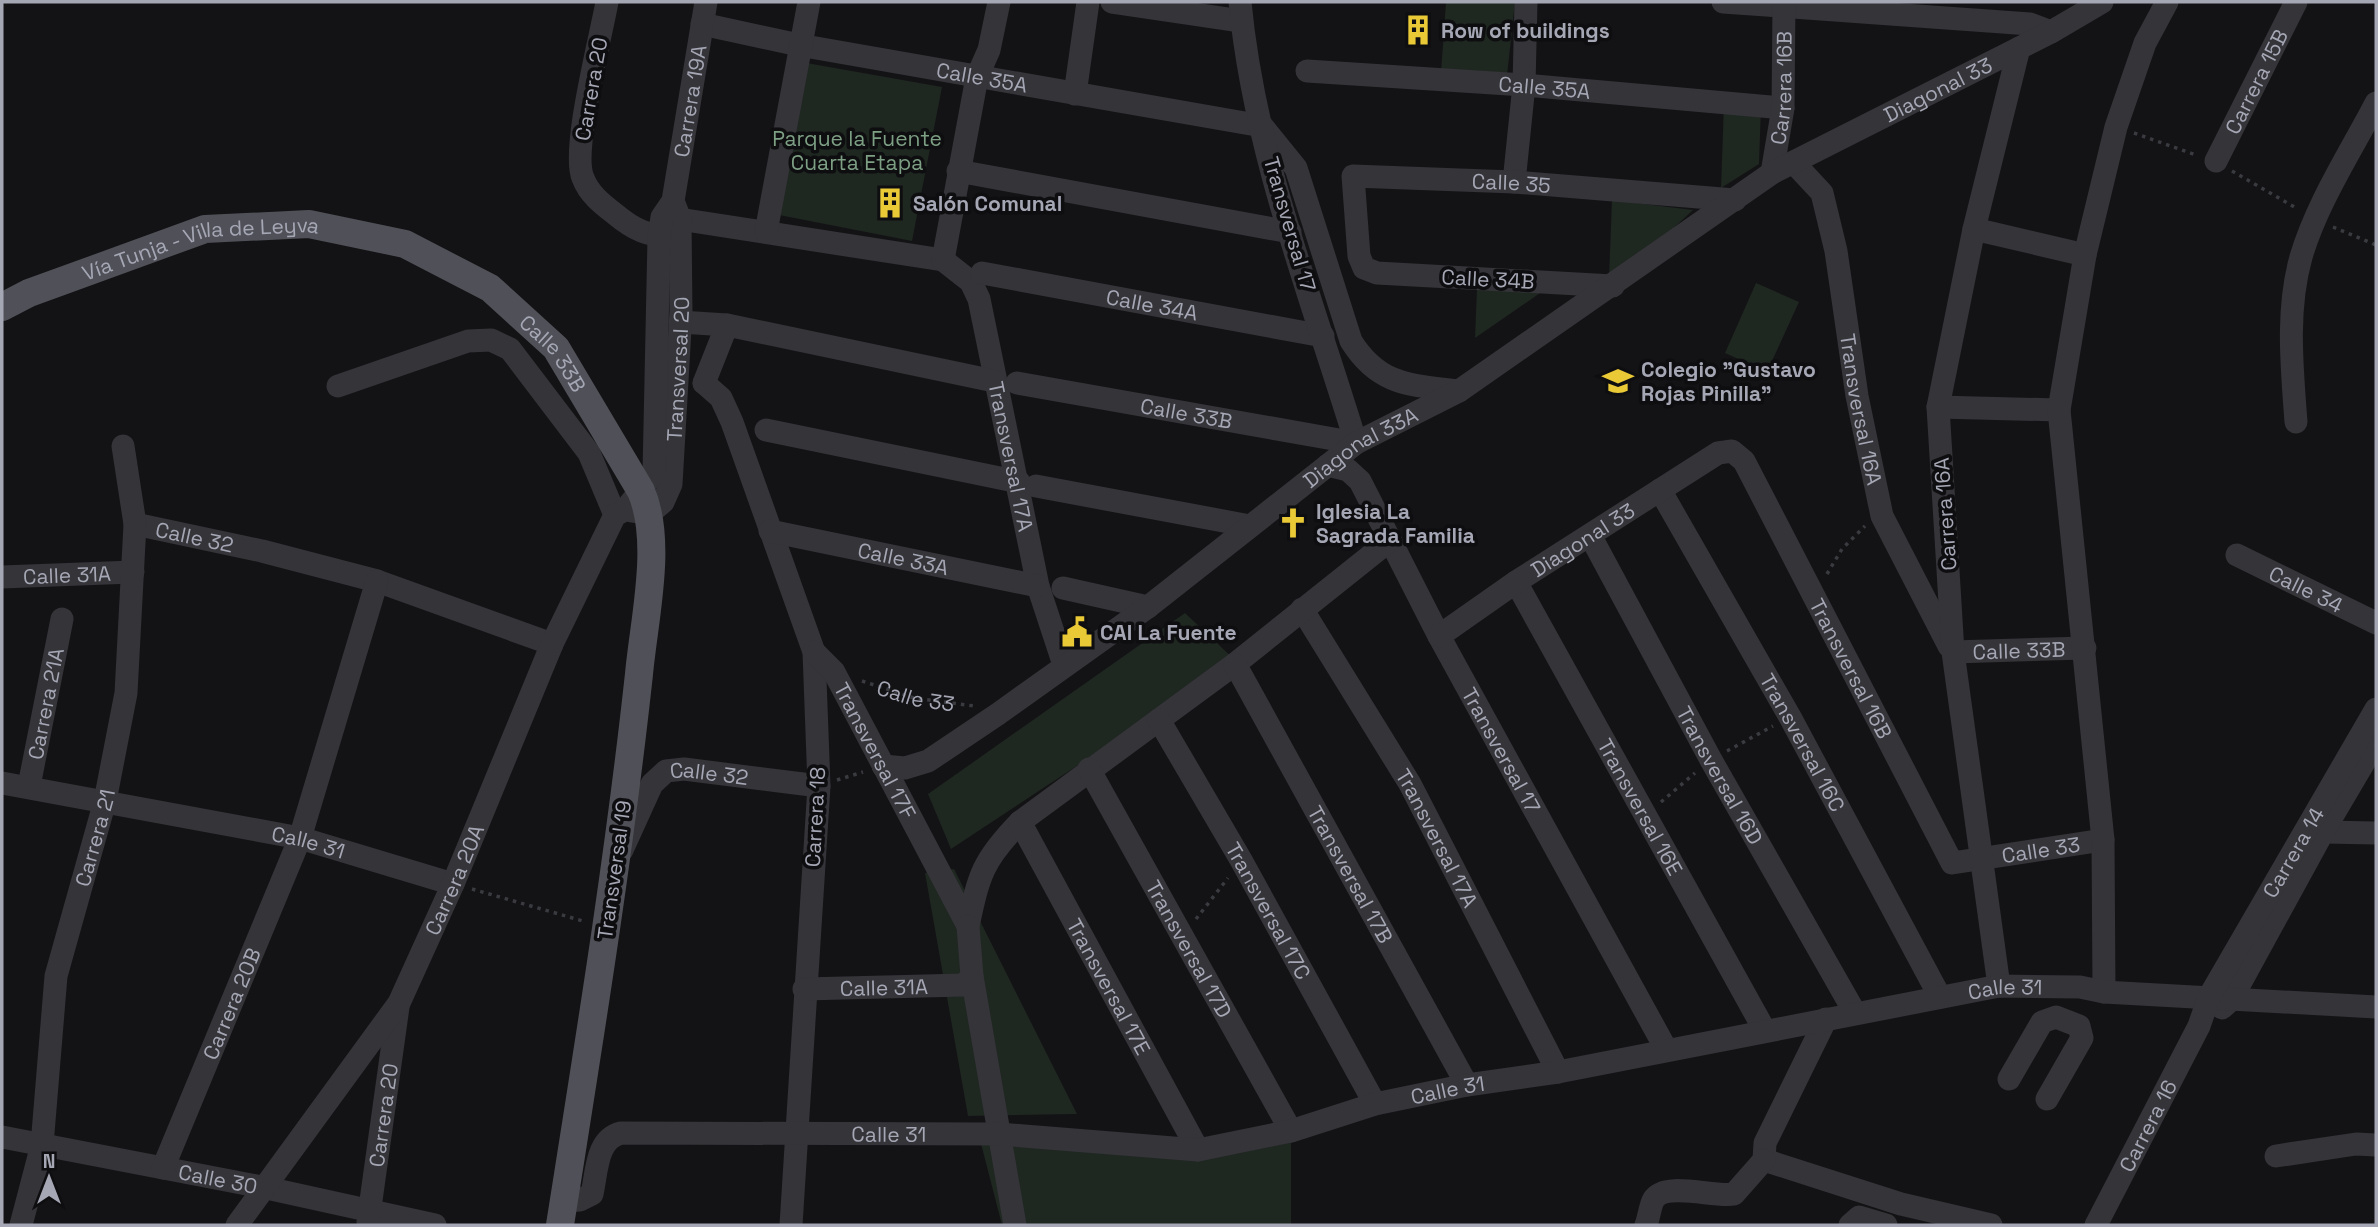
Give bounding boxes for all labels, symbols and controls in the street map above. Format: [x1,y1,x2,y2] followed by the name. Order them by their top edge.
[1401,13,1435,47] building icon: Row of buildings
[1441,17,1610,44] place label: Row of buildings
[2218,25,2294,138] street label: Carrera 15B
[1764,31,1797,147] street label: Carrera 16B
[569,35,613,143] street label: Carrera 20
[667,43,712,159] street label: Carrera 19A
[1879,51,1997,128] street label: Diagonal 33
[934,56,1030,98] street label: Calle 35A
[1498,70,1592,104] street label: Calle 35A
[772,125,942,176] park label: Parque la Fuente Cuarta Etapa
[1258,153,1322,295] street label: Transversal 17
[1471,167,1552,198] street label: Calle 35
[873,186,907,220] building icon: Salón Comunal
[913,190,1062,217] place label: Salón Comunal
[78,210,322,286] street label: Vía Tunja - Villa de Leyva
[1441,263,1535,295] street label: Calle 34B
[1104,283,1200,326] street label: Calle 34A
[660,297,695,442] street label: Transversal 20
[514,308,592,397] street label: Calle 33B
[1835,332,1889,487] street label: Transversal 16A
[1641,356,1816,407] place label: Colegio "Gustavo Rojas Pinilla"
[1601,364,1635,398] school or university icon: Colegio "Gustavo Rojas Pinilla"
[983,379,1040,534] street label: Transversal 17A
[1138,392,1235,434] street label: Calle 33B
[1297,401,1422,493] street label: Diagonal 33A
[1928,457,1962,571] street label: Carrera 16A
[1525,496,1640,583] street label: Diagonal 33
[1316,498,1475,549] place label: Iglesia La Sagrada Familia
[1276,506,1310,540] church icon: Iglesia La Sagrada Familia
[153,515,236,558] street label: Calle 32
[855,536,951,581] street label: Calle 33A
[22,559,111,590] street label: Calle 31A
[2265,559,2348,618] street label: Calle 34
[1804,594,1899,743] street label: Transversal 16B
[1060,615,1094,649] public building icon: CAI La Fuente
[1100,619,1237,646] place label: CAI La Fuente
[1972,635,2066,665] street label: Calle 33B
[21,645,70,762] street label: Carrera 21A
[1754,668,1852,816] street label: Transversal 16C
[873,673,956,717] street label: Calle 33
[828,678,922,823] street label: Transversal 17F
[1456,683,1547,818] street label: Transversal 17
[1671,701,1770,849] street label: Transversal 16D
[1592,734,1689,880] street label: Transversal 16E
[668,756,750,790] street label: Calle 32
[1390,763,1484,912] street label: Transversal 17A
[799,766,831,868] street label: Carrera 18
[68,787,121,889] street label: Carrera 21
[591,799,637,941] street label: Transversal 19
[1302,801,1400,948] street label: Transversal 17B
[2256,802,2330,903] street label: Carrera 14
[270,820,348,864] street label: Calle 31
[418,820,490,939] street label: Carrera 20A
[2000,830,2082,869] street label: Calle 33
[1220,837,1317,984] street label: Transversal 17C
[1140,875,1239,1022] street label: Transversal 17D
[1061,914,1157,1059] street label: Transversal 17E
[196,944,266,1064] street label: Carrera 20B
[840,972,928,1002] street label: Calle 31A
[1965,972,2042,1005] street label: Calle 31
[362,1061,404,1169] street label: Carrera 20
[1408,1069,1486,1110] street label: Calle 31
[2112,1075,2182,1176] street label: Carrera 16
[851,1120,926,1147] street label: Calle 31
[14,1143,84,1213] north arrow
[43,1149,55,1174] text: N
[176,1158,260,1199] street label: Calle 30

